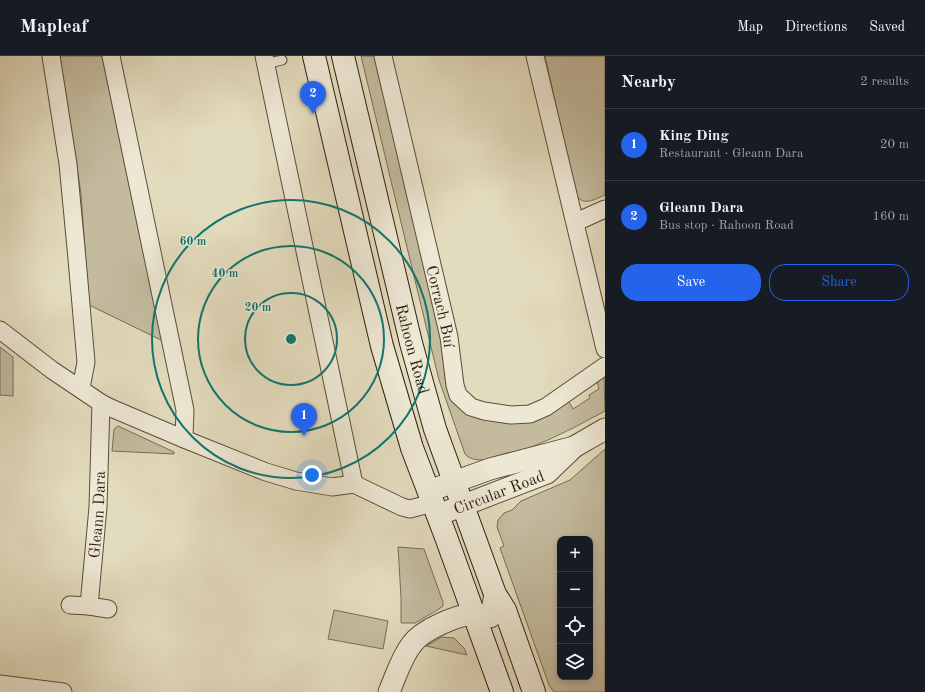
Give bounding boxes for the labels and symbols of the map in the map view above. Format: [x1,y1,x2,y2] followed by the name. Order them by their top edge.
[300,81,326,114] pin: 2
[180,236,207,248] text: 60 m
[422,264,456,349] street label: Corrach Buí
[212,268,239,280] text: 40 m
[245,302,272,314] text: 20 m
[392,302,431,396] street label: Rahoon Road
[284,332,298,346] centre of rings
[291,403,317,436] pin: 1
[302,465,322,485] your location
[452,469,547,518] street label: Circular Road
[87,470,109,559] street label: Gleann Dara

